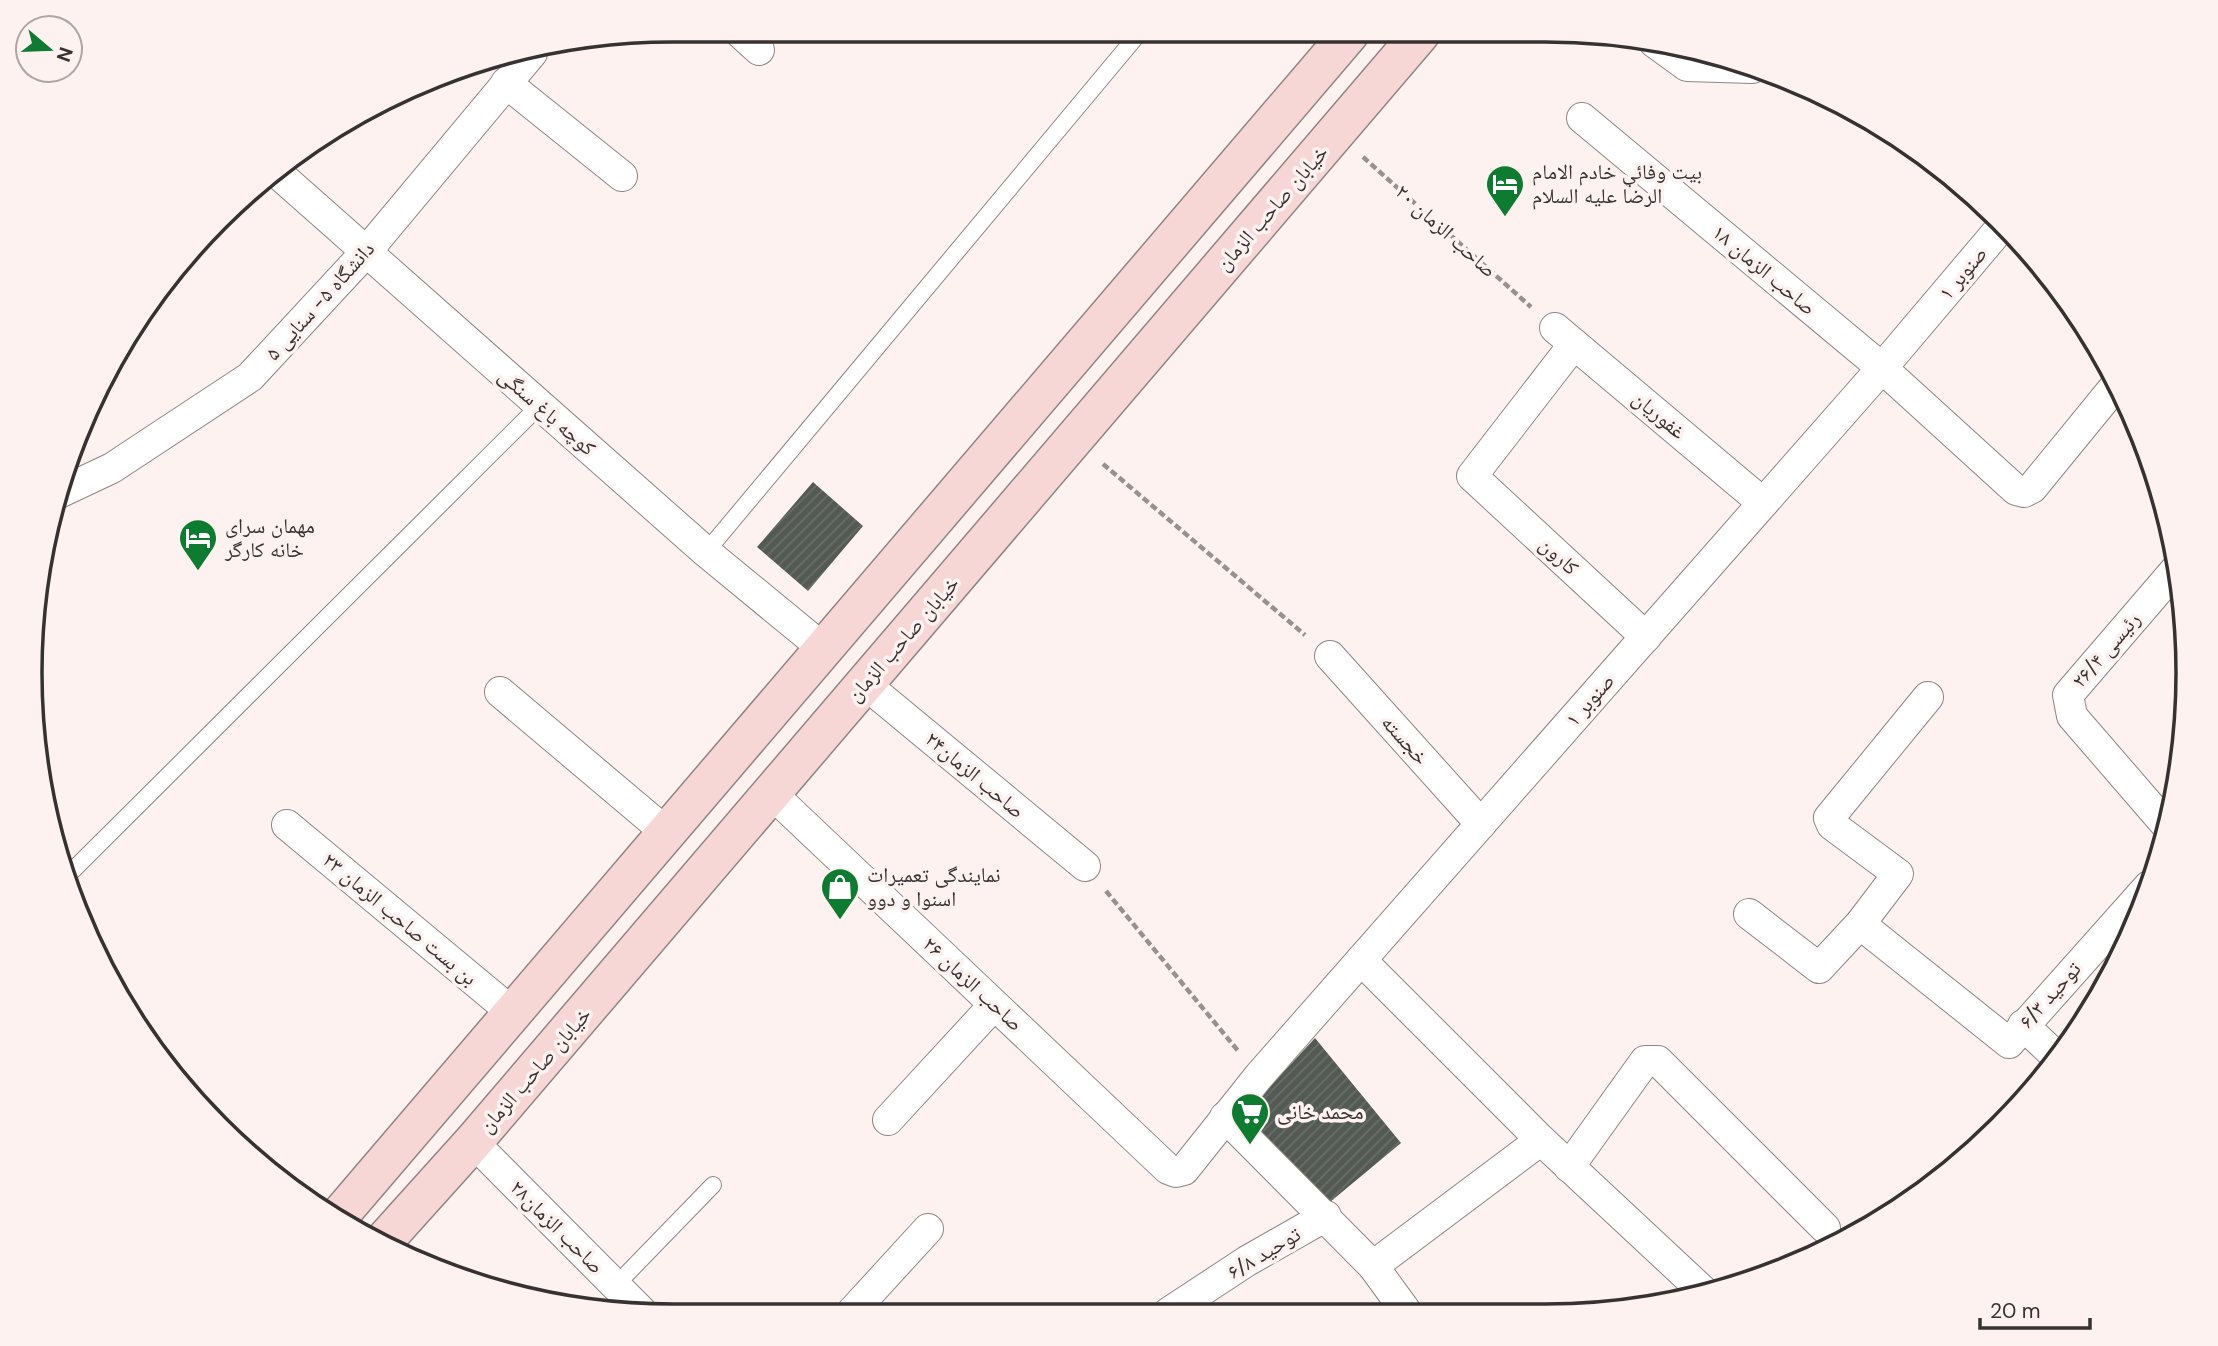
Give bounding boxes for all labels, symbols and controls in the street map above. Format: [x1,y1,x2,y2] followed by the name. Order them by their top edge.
[14,14,84,84] north arrow
[51,44,79,65] text: N
[1210,139,1334,277] street label: خیابان صاحب الزمان
[1532,158,1702,210] place label: بيت وفائي خادم الامام الرضا عليه السلام
[1484,163,1526,218] hotel icon: بيت وفائي خادم الامام الرضا عليه السلام
[1389,178,1503,284] street label: صاحب الزمان ۲۰
[1706,218,1822,322] street label: صاحب الزمان ۱۸
[259,236,381,366] street label: دانشگاه ۵- سنایی ۵
[1932,240,1994,306] street label: صنوبر ۱
[492,362,602,462] street label: کوچه باغ سنگی
[1626,385,1692,446] street label: غفوریان
[224,512,315,564] place label: مهمان سرای خانه کارگر
[177,517,219,572] hotel icon: مهمان سرای خانه کارگر
[1533,531,1585,582] street label: کارون
[841,570,965,708] street label: خیابان صاحب الزمان
[2065,606,2147,694] street label: رئیسی ۲۶/۴
[1559,668,1621,732] street label: صنوبر ۱
[1375,709,1435,771] street label: خجسته
[919,725,1031,825] street label: صاحب الزمان۲۴
[317,846,483,992] street label: بن بست صاحب الزمان ۲۳
[867,861,1001,913] place label: نمایندگی تعمیرات اسنوا و دوو
[819,866,861,921] shop icon: نمایندگی تعمیرات اسنوا و دوو
[917,930,1029,1038] street label: صاحب الزمان ۲۶
[2013,956,2087,1034] street label: توحید ۶/۳
[473,1001,597,1139] street label: خیابان صاحب الزمان
[1229,1091,1271,1146] supermarket icon: محمد خانی
[1277,1098,1364,1126] place label: محمد خانی
[504,1174,610,1280] street label: صاحب الزمان۲۸
[1222,1220,1306,1286] street label: توحید ۶/۸
[1980,1286,2090,1330] scale bar
[1990,1297,2041,1325] text: 20 m

